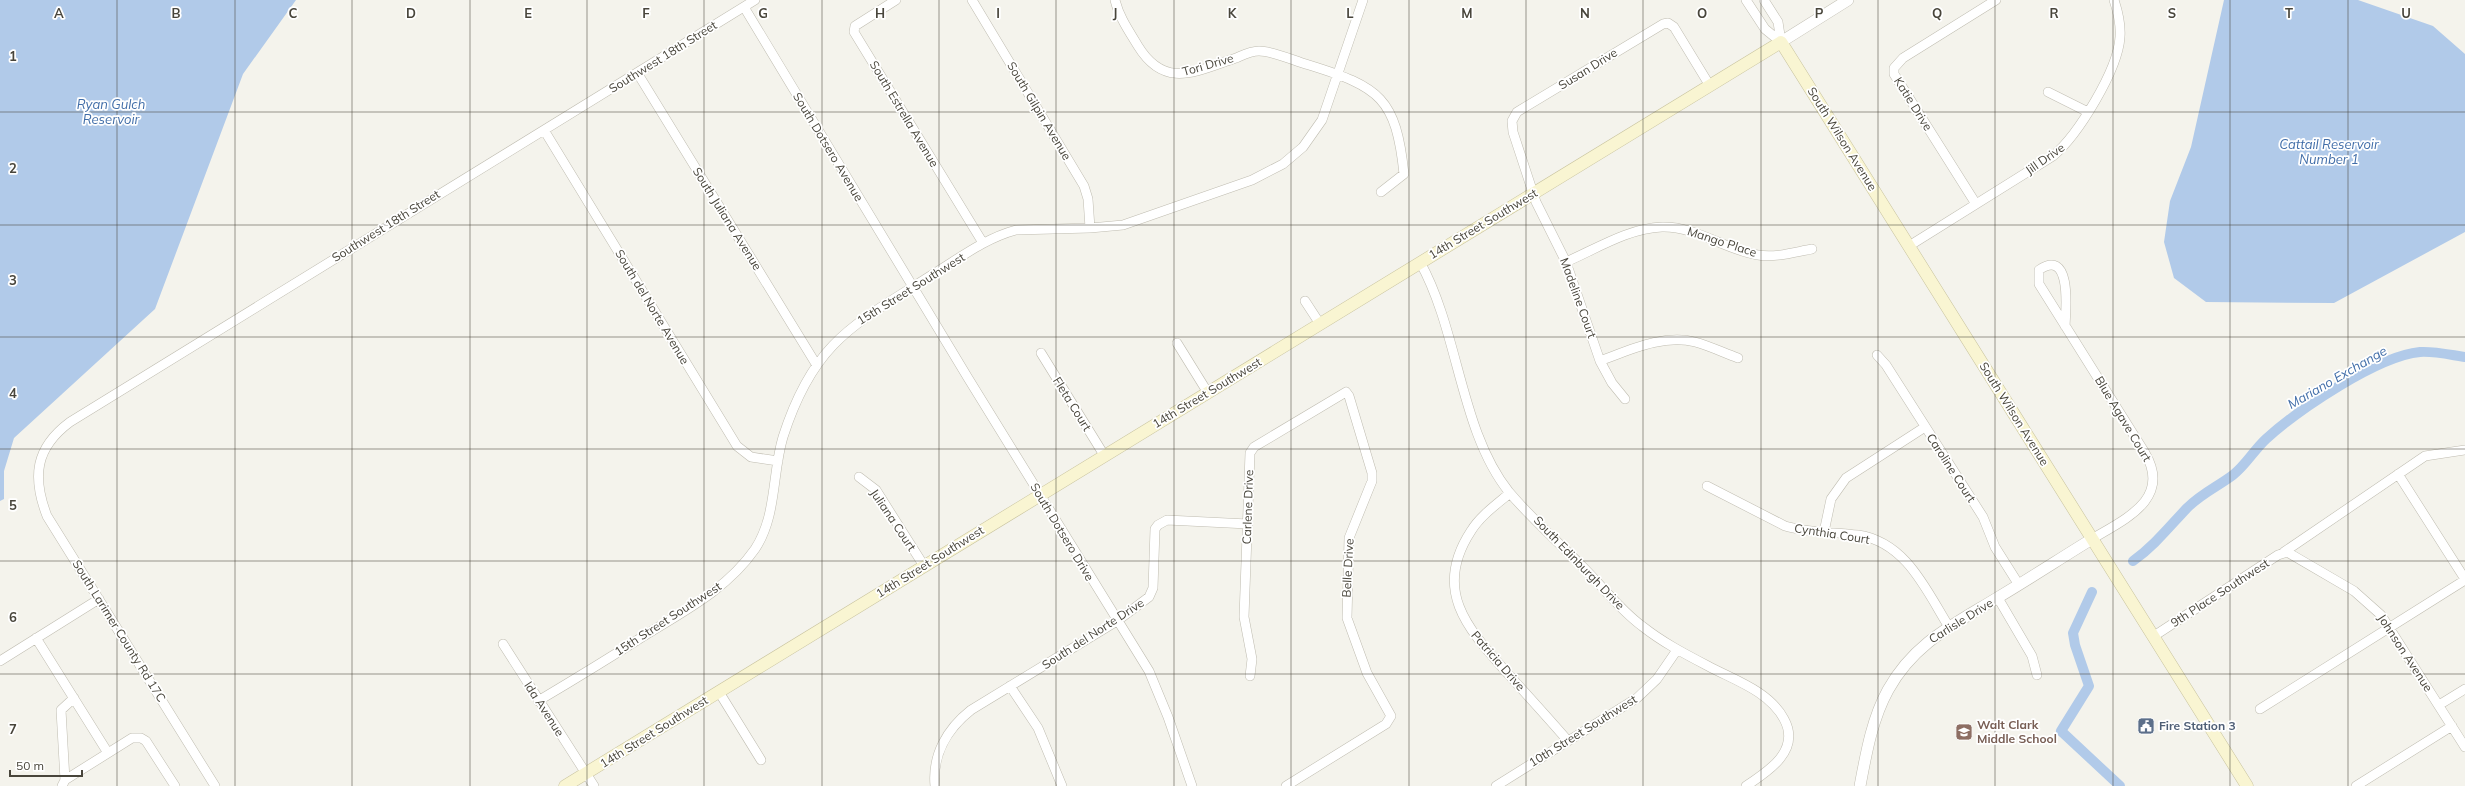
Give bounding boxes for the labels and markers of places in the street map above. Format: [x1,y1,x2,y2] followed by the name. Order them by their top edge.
[2136,716,2156,736] public building icon: Fire Station 3
[1977,717,2057,746] place label: Walt Clark Middle School
[2159,718,2236,733] place label: Fire Station 3
[1954,722,1974,742] school or university icon: Walt Clark Middle School

